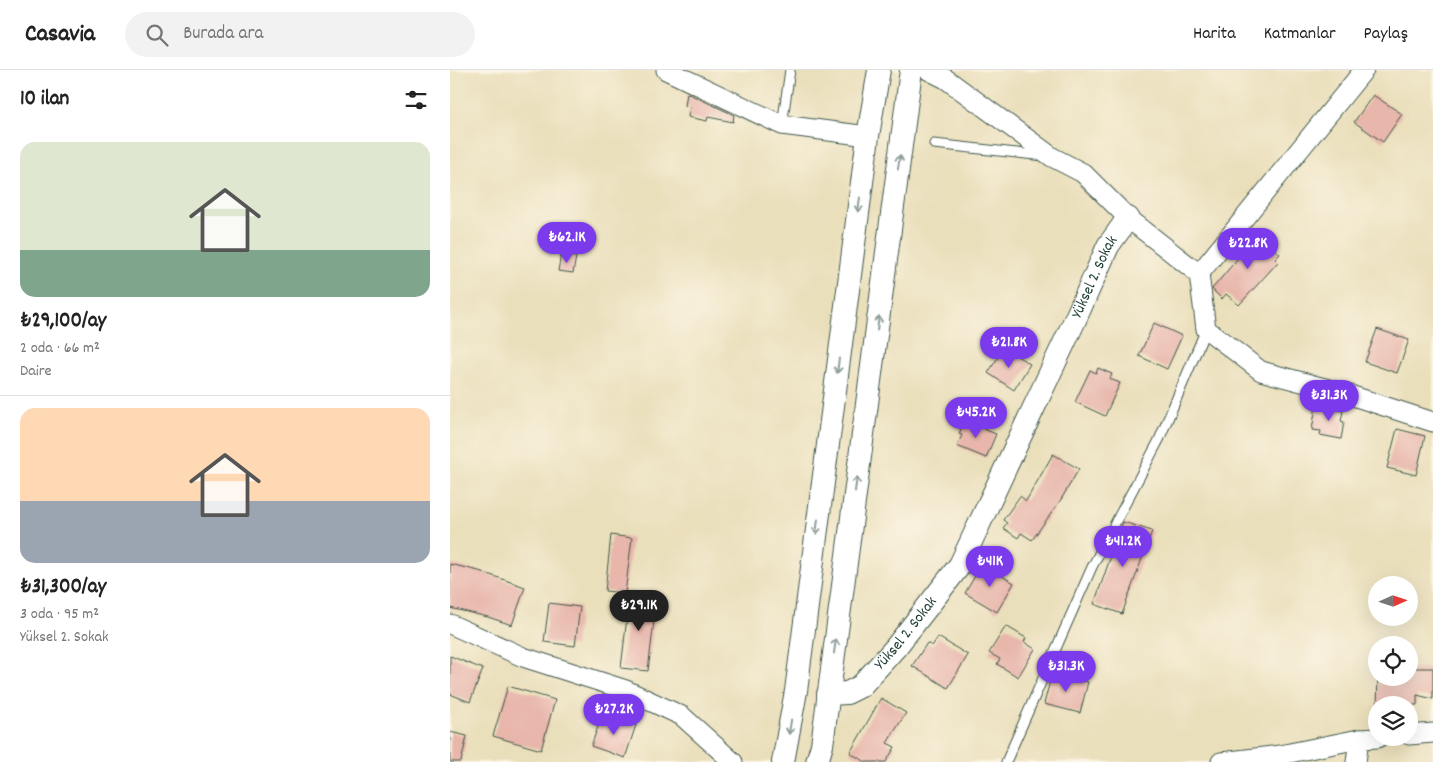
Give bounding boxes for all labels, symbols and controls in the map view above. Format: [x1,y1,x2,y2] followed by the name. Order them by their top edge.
[125,12,475,57] search box
[25,18,95,52] text: Casavia
[143,21,171,49] icon: search
[183,21,263,48] text: Burada ara
[1193,22,1236,47] text: Harita
[1264,22,1336,47] text: Katmanlar
[1364,22,1408,47] text: Paylaş
[20,85,69,115] text: 10 ilan
[402,86,430,114] icon: filters
[894,155,904,171] one-way arrow
[180,175,270,265] icon: home
[854,196,864,212] one-way arrow
[526,222,608,264] pin: ₺62.1K
[548,226,586,249] text: ₺62.1K
[1207,228,1289,270] pin: ₺22.8K
[1066,231,1124,322] street label: Yüksel 2. Sokak
[1228,232,1268,255] text: ₺22.8K
[20,307,106,337] text: ₺29,100/ay
[873,316,883,332] one-way arrow
[968,326,1050,369] pin: ₺21.8K
[991,331,1027,354] text: ₺21.8K
[20,337,100,360] text: 2 oda · 66 m²
[833,358,843,374] one-way arrow
[20,360,52,383] text: Daire
[1288,380,1370,422] pin: ₺31.3K
[1311,384,1347,407] text: ₺31.3K
[935,396,1017,439] pin: ₺45.2K
[956,401,996,424] text: ₺45.2K
[180,440,270,530] icon: home
[851,477,861,493] one-way arrow
[812,519,822,535] one-way arrow
[1082,526,1164,568] pin: ₺41.2K
[1105,530,1141,553] text: ₺41.2K
[960,546,1020,588] pin: ₺41K
[977,550,1003,573] text: ₺41K
[20,573,106,603] text: ₺31,300/ay
[1368,576,1418,626] north arrow
[1368,576,1418,746] map controls
[598,590,680,632] pin: ₺29.1K
[869,592,943,675] street label: Yüksel 2. Sokak
[621,594,657,617] text: ₺29.1K
[20,603,99,626] text: 3 oda · 95 m²
[20,626,109,649] text: Yüksel 2. Sokak
[1368,636,1418,686] button: locate
[830,638,840,654] one-way arrow
[1025,650,1107,693] pin: ₺31.3K
[1048,655,1084,678] text: ₺31.3K
[573,694,655,736] pin: ₺27.2K
[1368,696,1418,746] button: layers
[594,698,634,721] text: ₺27.2K
[785,719,795,735] one-way arrow

